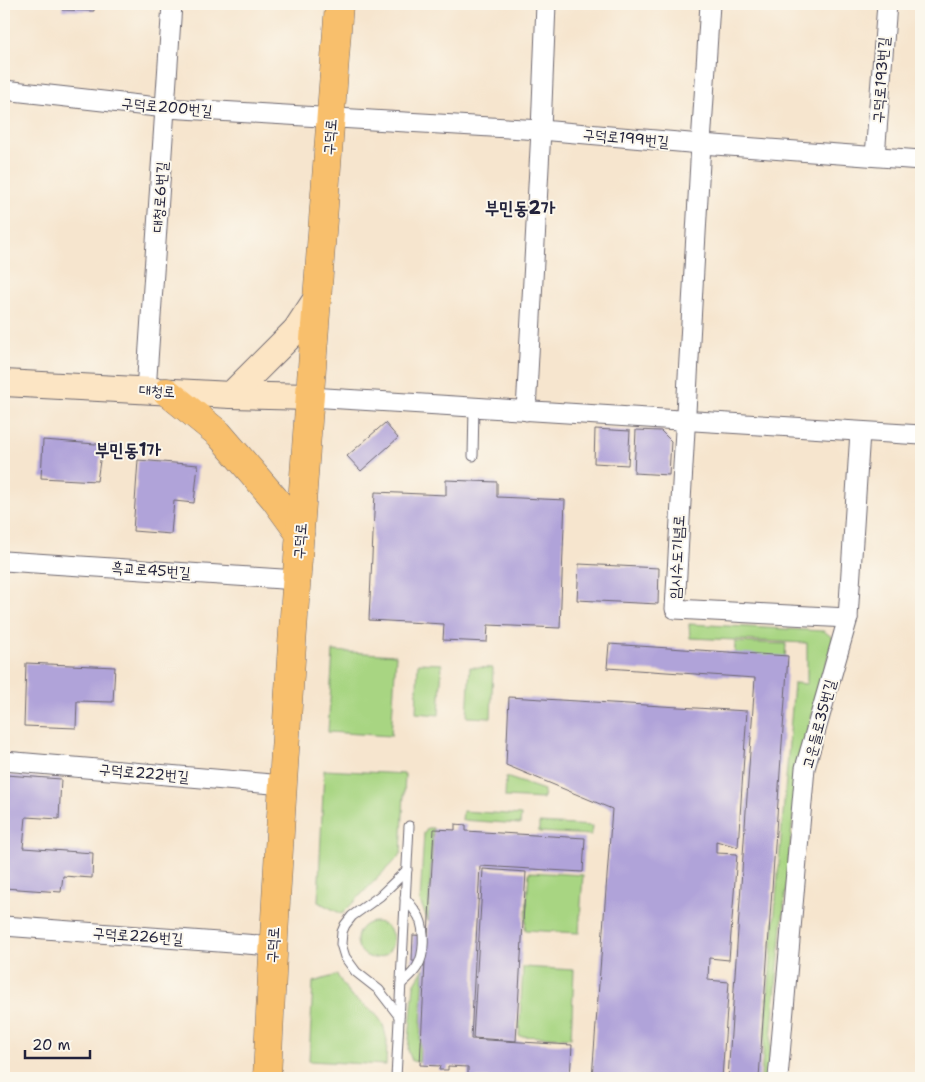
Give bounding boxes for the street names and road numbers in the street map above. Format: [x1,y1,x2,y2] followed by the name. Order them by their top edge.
[868,36,894,124] street label: 구덕로193번길
[121,93,213,121] street label: 구덕로200번길
[319,118,341,156] street label: 구덕로
[582,124,670,152] street label: 구덕로199번길
[148,161,172,233] street label: 대청로6번길
[138,380,176,402] street label: 대청로
[665,514,689,600] street label: 임시수도기념로
[289,522,311,560] street label: 구덕로
[111,557,191,583] street label: 흑교로45번길
[797,677,841,771] street label: 고운들로35번길
[98,759,190,787] street label: 구덕로222번길
[92,923,184,949] street label: 구덕로226번길
[262,926,284,964] street label: 구덕로

